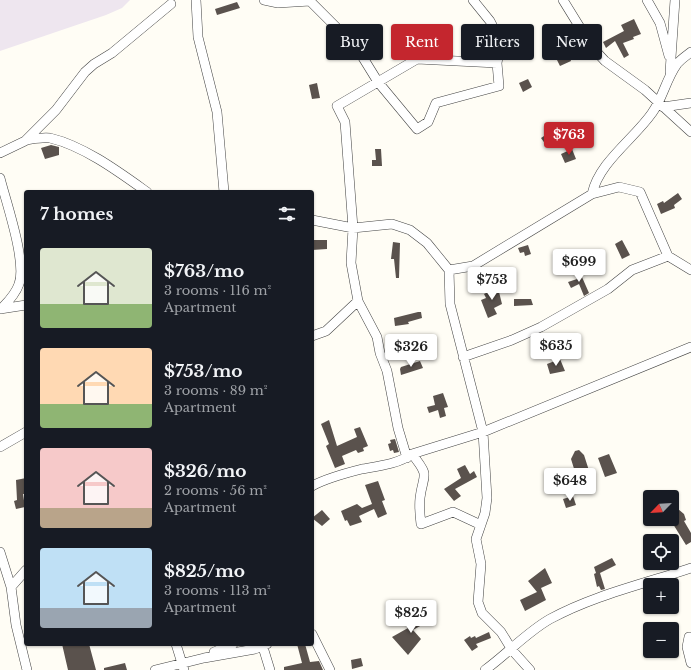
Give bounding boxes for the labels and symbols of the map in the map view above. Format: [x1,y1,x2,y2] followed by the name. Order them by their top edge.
[545,122,593,156] pin: $763
[555,249,603,283] pin: $699
[468,267,516,301] pin: $753
[532,333,580,367] pin: $635
[387,334,435,368] pin: $326
[546,468,594,502] pin: $648
[643,490,679,526] north arrow
[387,600,435,634] pin: $825

